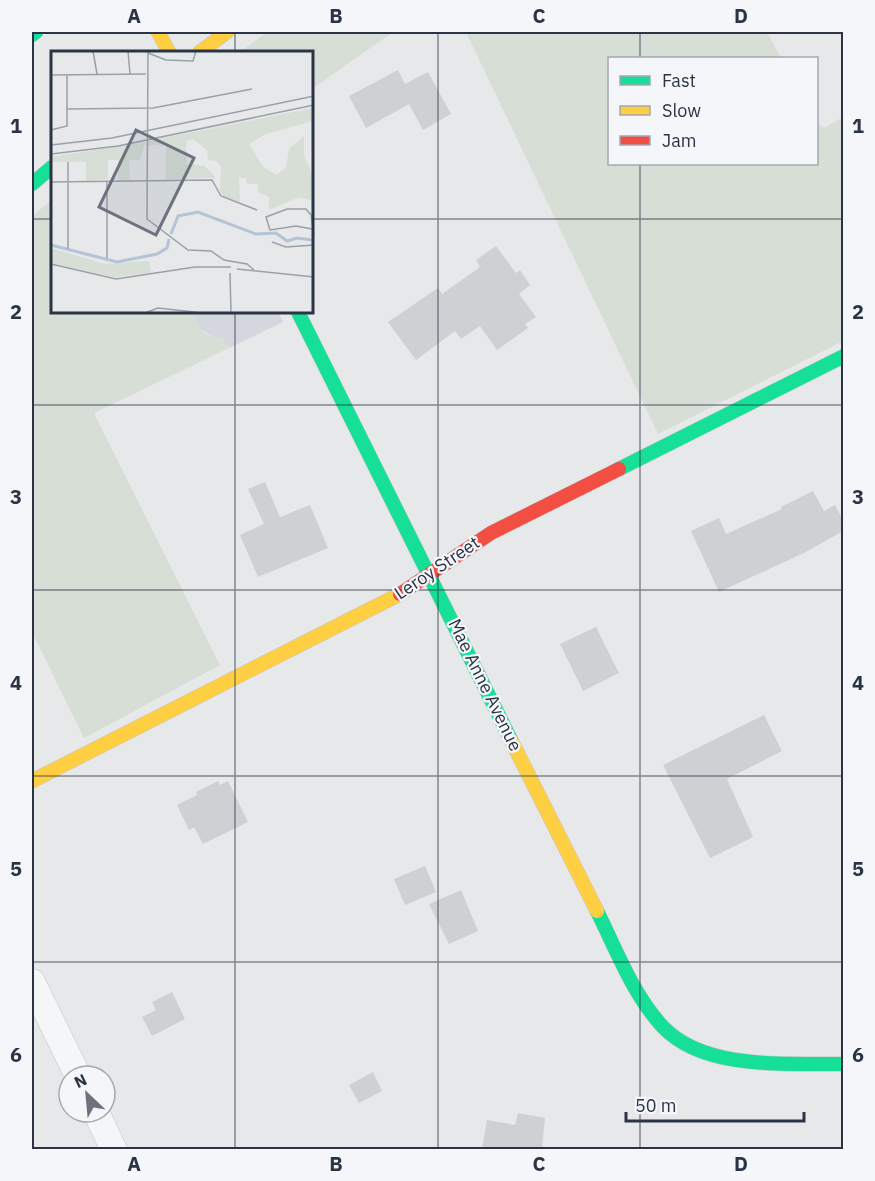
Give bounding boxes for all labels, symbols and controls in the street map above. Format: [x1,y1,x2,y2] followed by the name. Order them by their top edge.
[127,2,141,29] text: A
[329,2,343,29] text: B
[532,2,546,29] text: C
[734,2,748,29] text: D
[51,51,314,314] inset map
[608,57,818,165] legend
[662,69,696,92] text: Fast
[662,99,701,122] text: Slow
[10,112,22,139] text: 1
[852,112,864,139] text: 1
[662,129,697,152] text: Jam
[10,298,22,325] text: 2
[852,298,864,325] text: 2
[10,483,22,510] text: 3
[852,483,864,510] text: 3
[390,531,484,604] street label: Leroy Street
[443,615,528,755] street label: Mae Anne Avenue
[10,669,22,696] text: 4
[852,669,864,696] text: 4
[10,855,22,882] text: 5
[852,855,864,882] text: 5
[10,1041,22,1068] text: 6
[852,1041,864,1068] text: 6
[57,1064,117,1124] north arrow
[71,1069,90,1092] text: N
[626,1085,804,1123] scale bar
[635,1094,677,1117] text: 50 m
[127,1150,141,1177] text: A
[329,1150,343,1177] text: B
[532,1150,546,1177] text: C
[734,1150,748,1177] text: D

